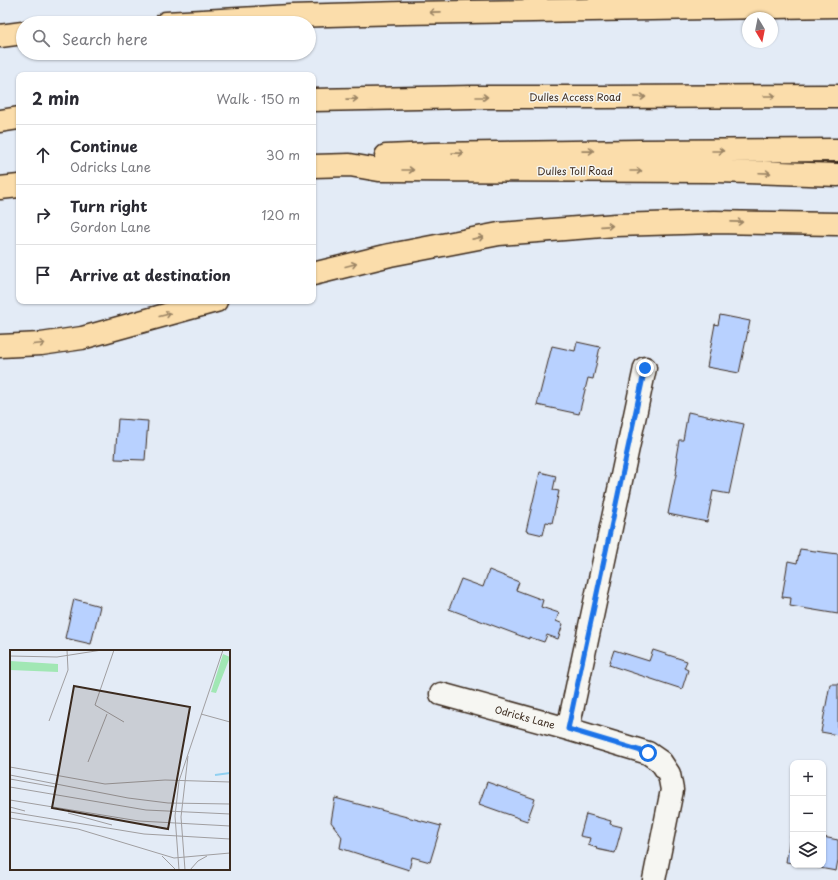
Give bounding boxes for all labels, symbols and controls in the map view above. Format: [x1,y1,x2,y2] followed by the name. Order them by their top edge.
[429,8,442,16] one-way arrow
[742,12,778,48] north arrow
[16,16,316,60] search box
[30,27,52,49] icon: search
[62,27,148,50] text: Search here
[32,85,79,111] text: 2 min
[216,89,300,108] text: Walk · 150 m
[529,89,621,104] street label: Dulles Access Road
[763,92,776,100] one-way arrow
[475,93,488,101] one-way arrow
[633,93,646,101] one-way arrow
[345,95,358,103] one-way arrow
[70,134,138,157] text: Continue
[32,144,54,166] icon: ahead
[266,145,300,164] text: 30 m
[711,147,724,155] one-way arrow
[581,148,594,155] one-way arrow
[451,150,464,157] one-way arrow
[70,157,151,176] text: Odricks Lane
[537,163,613,178] street label: Dulles Toll Road
[401,166,414,174] one-way arrow
[629,167,642,175] one-way arrow
[758,169,771,177] one-way arrow
[70,194,147,217] text: Turn right
[32,204,54,226] icon: right
[261,205,300,224] text: 120 m
[70,217,151,236] text: Gordon Lane
[730,218,743,226] one-way arrow
[600,222,613,230] one-way arrow
[471,234,484,242] one-way arrow
[344,260,357,268] one-way arrow
[70,263,231,286] text: Arrive at destination
[32,264,54,286] icon: arrive
[159,311,172,318] one-way arrow
[32,341,45,348] one-way arrow
[636,359,654,377] route end
[10,650,230,870] inset map
[493,701,558,732] street label: Odricks Lane
[639,744,657,762] route start
[790,760,826,868] map controls
[790,760,826,796] button: +
[790,796,826,832] button: −
[790,832,826,868] button: layers

